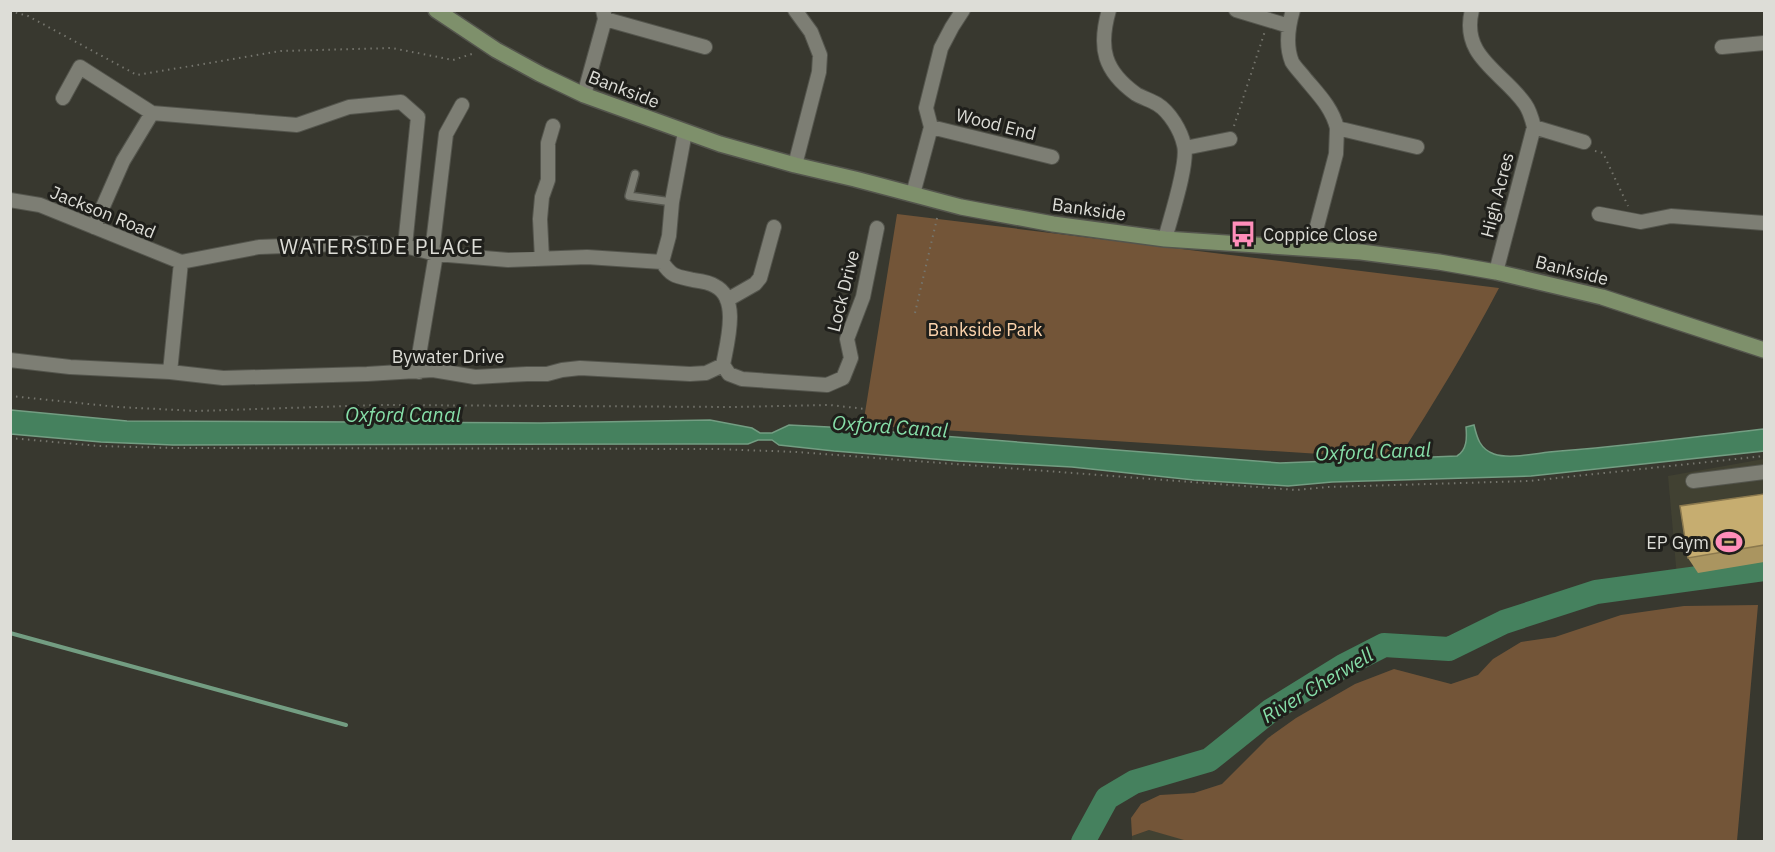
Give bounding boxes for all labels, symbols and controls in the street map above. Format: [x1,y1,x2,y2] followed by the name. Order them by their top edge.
[585,65,663,113] street label: Bankside
[954,103,1038,145] street label: Wood End
[1475,150,1519,240] street label: High Acres
[47,180,159,244] street label: Jackson Road
[1051,192,1128,226] street label: Bankside
[1228,219,1258,249] bus stop icon: Coppice Close
[1263,223,1378,246] place label: Coppice Close
[280,232,484,260] district label: WATERSIDE PLACE
[822,248,864,334] street label: Lock Drive
[1533,250,1611,290] street label: Bankside
[927,318,1043,341] park label: Bankside Park
[392,345,504,368] street label: Bywater Drive
[345,401,462,428] water label: Oxford Canal
[831,408,949,444] water label: Oxford Canal
[1315,435,1432,467] water label: Oxford Canal
[1714,527,1744,557] sports icon: EP Gym
[1646,531,1709,554] place label: EP Gym
[1256,641,1378,729] water label: River Cherwell

